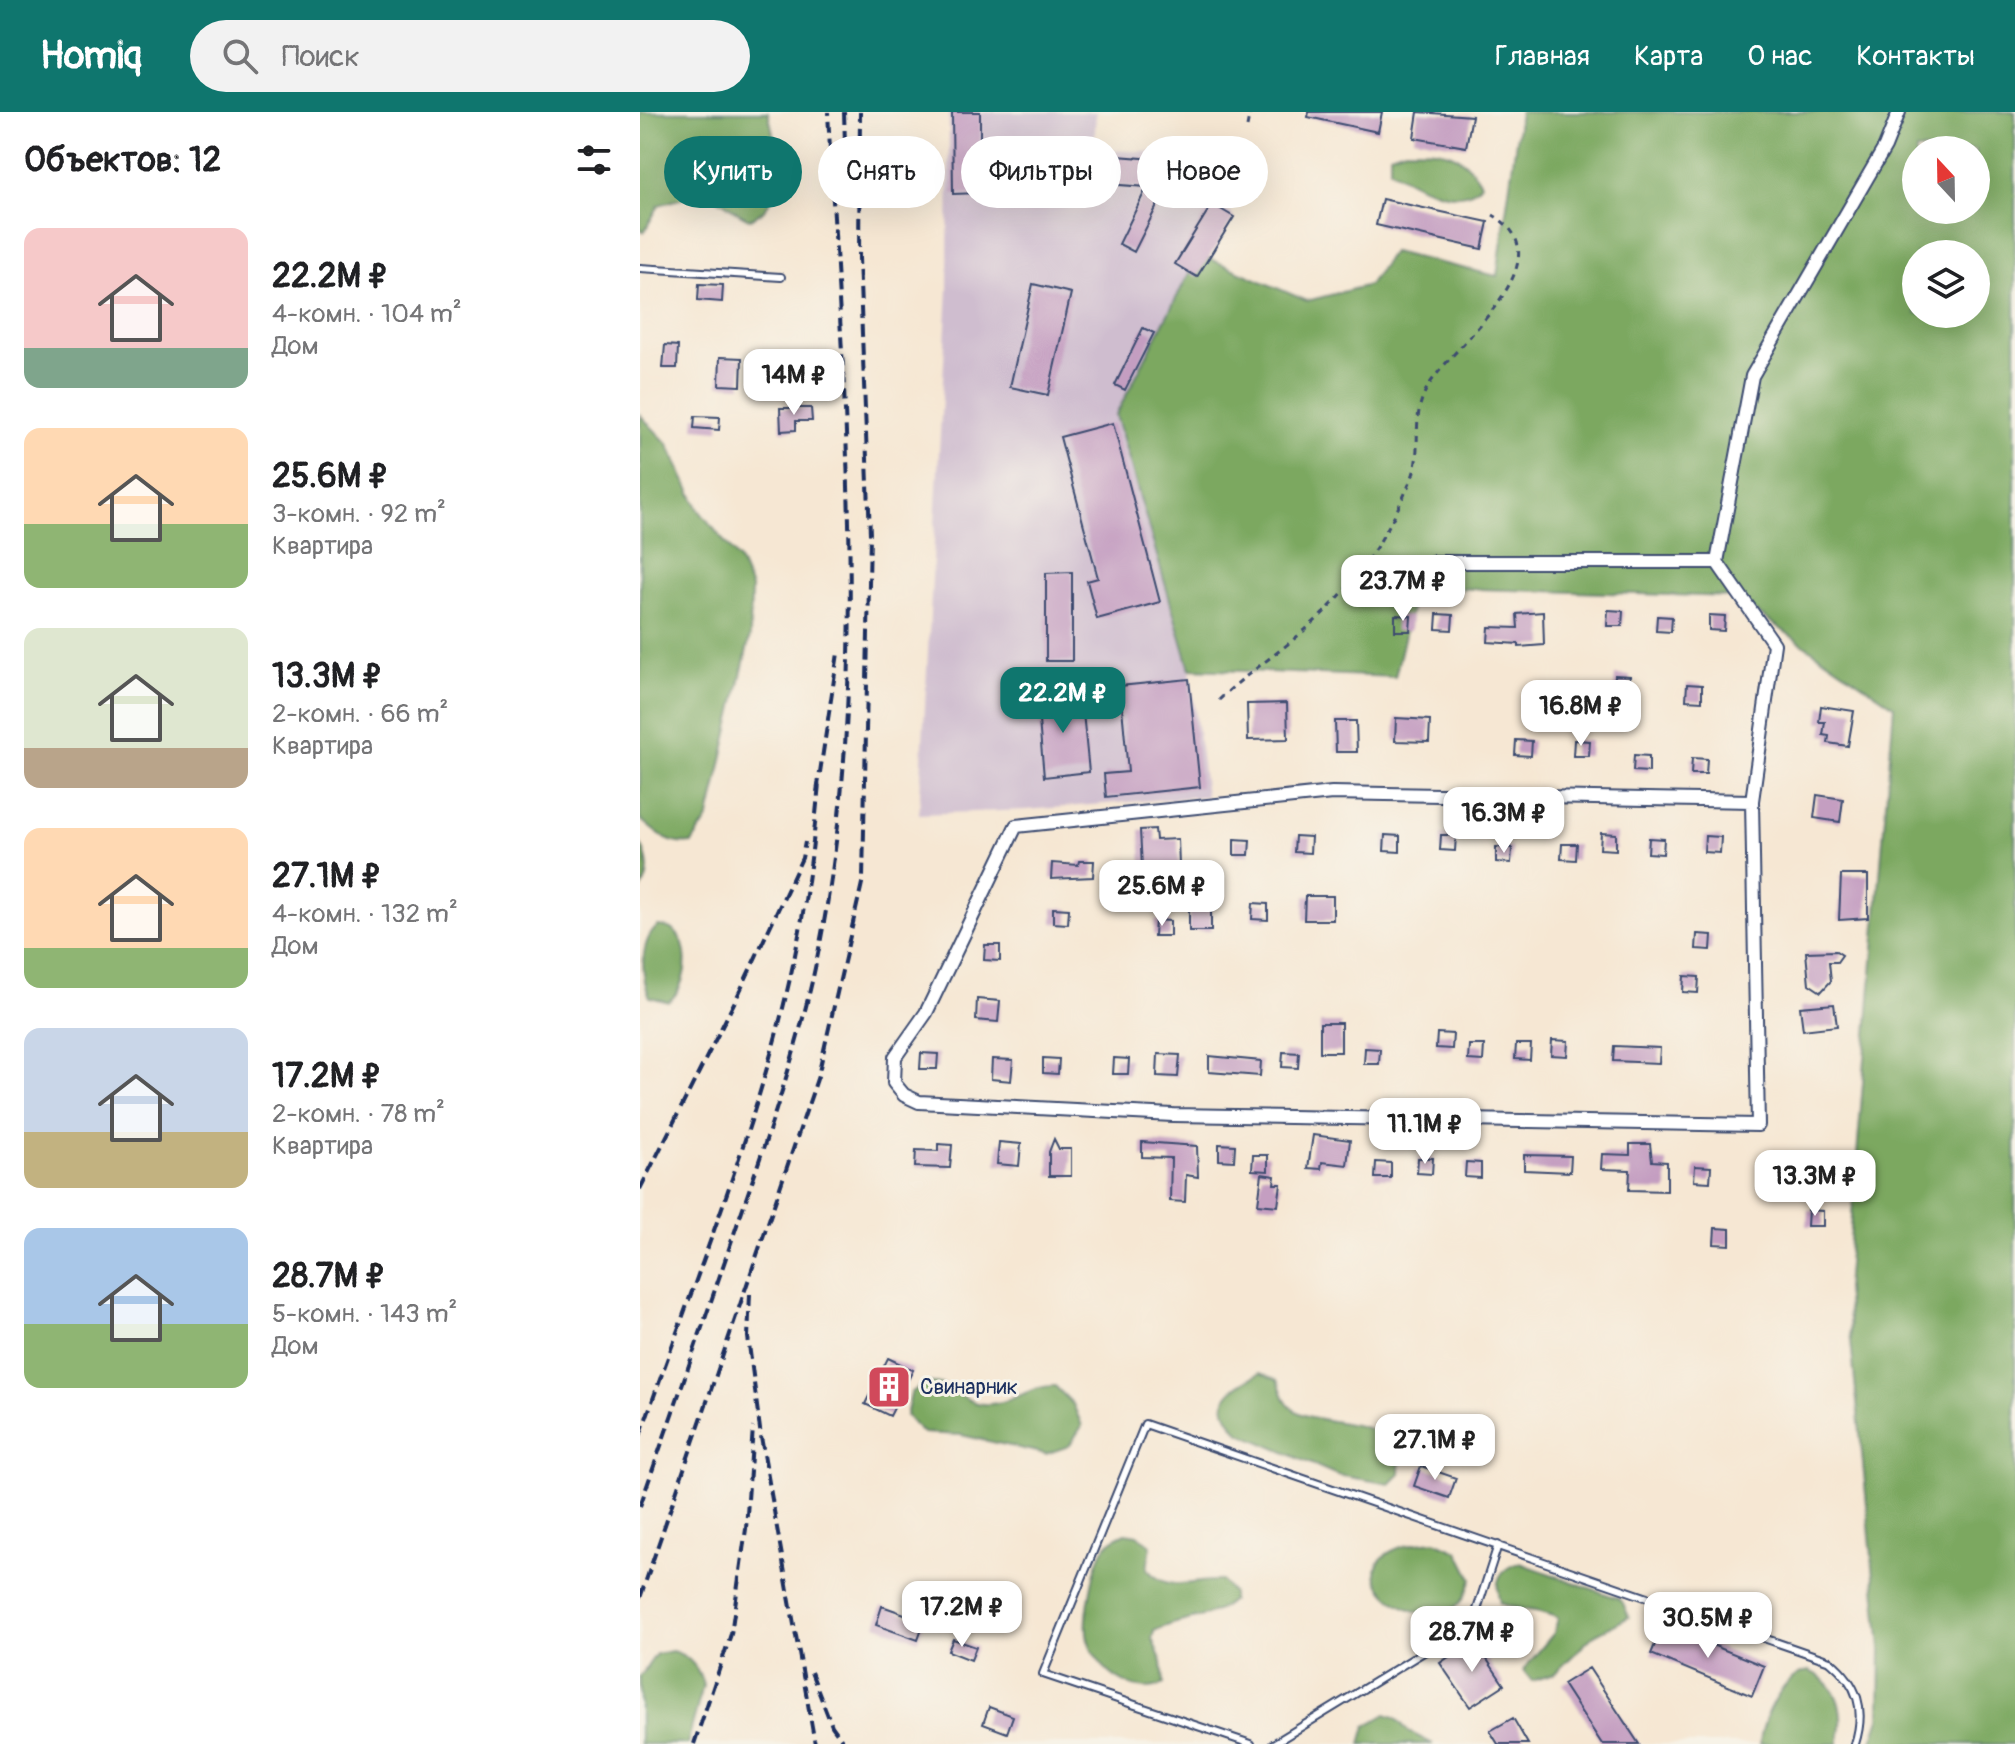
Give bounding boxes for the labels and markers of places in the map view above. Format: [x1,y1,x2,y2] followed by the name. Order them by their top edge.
[738,349,850,417] pin: 14M ₽
[1329,555,1477,623] pin: 23.7M ₽
[989,667,1137,735] pin: 22.2M ₽
[1507,680,1655,748] pin: 16.8M ₽
[1430,787,1578,855] pin: 16.3M ₽
[1088,860,1236,928] pin: 25.6M ₽
[1351,1098,1499,1166] pin: 11.1M ₽
[1741,1150,1889,1218] pin: 13.3M ₽
[865,1363,913,1411] building icon: Свинарник
[920,1373,1018,1401] place label: Свинарник
[1361,1414,1509,1482] pin: 27.1M ₽
[888,1581,1036,1649] pin: 17.2M ₽
[1634,1592,1782,1660] pin: 30.5M ₽
[1398,1606,1546,1674] pin: 28.7M ₽

